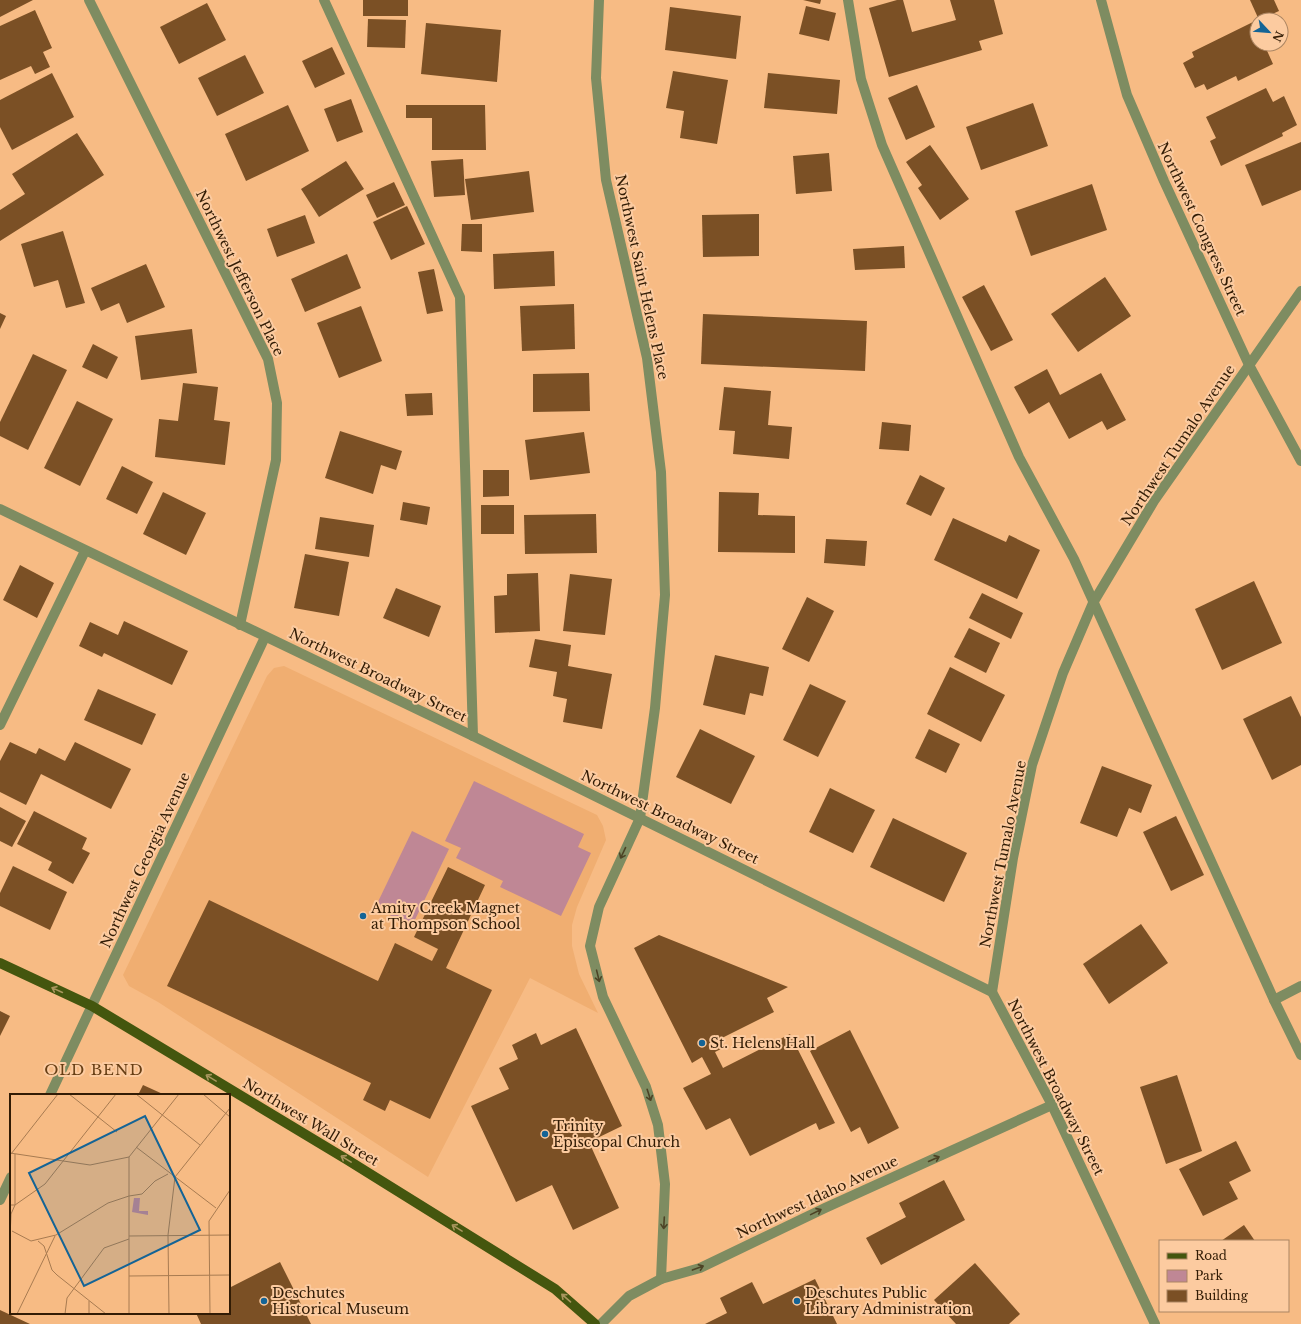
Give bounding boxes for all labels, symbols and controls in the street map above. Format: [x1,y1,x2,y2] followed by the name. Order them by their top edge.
[1249,12,1289,52] north arrow
[1269,29,1287,45] text: N
[1154,139,1251,319] street label: Northwest Congress Street
[611,173,673,381] street label: Northwest Saint Helens Place
[192,187,288,359] street label: Northwest Jefferson Place
[1117,361,1239,529] street label: Northwest Tumalo Avenue
[286,624,470,726] street label: Northwest Broadway Street
[976,759,1030,949] street label: Northwest Tumalo Avenue
[578,766,762,868] street label: Northwest Broadway Street
[96,769,194,951] street label: Northwest Georgia Avenue
[619,847,626,859] one-way arrow
[370,899,521,933] place label: Amity Creek Magnet at Thompson School
[358,911,368,921] marker: Amity Creek Magnet at Thompson School
[594,969,602,982] one-way arrow
[51,986,63,993] one-way arrow
[1004,996,1109,1179] street label: Northwest Broadway Street
[710,1034,815,1052] place label: St. Helens Hall
[697,1038,707,1048] marker: St. Helens Hall
[44,1060,144,1079] district label: OLD BEND
[205,1073,217,1081] one-way arrow
[240,1074,383,1170] street label: Northwest Wall Street
[645,1089,653,1101] one-way arrow
[10,1094,230,1314] inset map
[553,1117,681,1151] place label: Trinity Episcopal Church
[540,1129,550,1139] marker: Trinity Episcopal Church
[733,1152,901,1242] street label: Northwest Idaho Avenue
[928,1154,940,1162] one-way arrow
[340,1155,352,1163] one-way arrow
[809,1208,821,1215] one-way arrow
[660,1216,667,1229] one-way arrow
[452,1224,463,1232] one-way arrow
[1159,1240,1289,1312] legend
[1195,1248,1227,1263] text: Road
[692,1263,704,1271] one-way arrow
[1195,1268,1223,1283] text: Park
[272,1284,409,1318] place label: Deschutes Historical Museum
[805,1284,972,1318] place label: Deschutes Public Library Administration
[1195,1288,1249,1303] text: Building
[561,1294,571,1303] one-way arrow
[259,1296,269,1306] marker: Deschutes Historical Museum
[792,1296,802,1306] marker: Deschutes Public Library Administration

